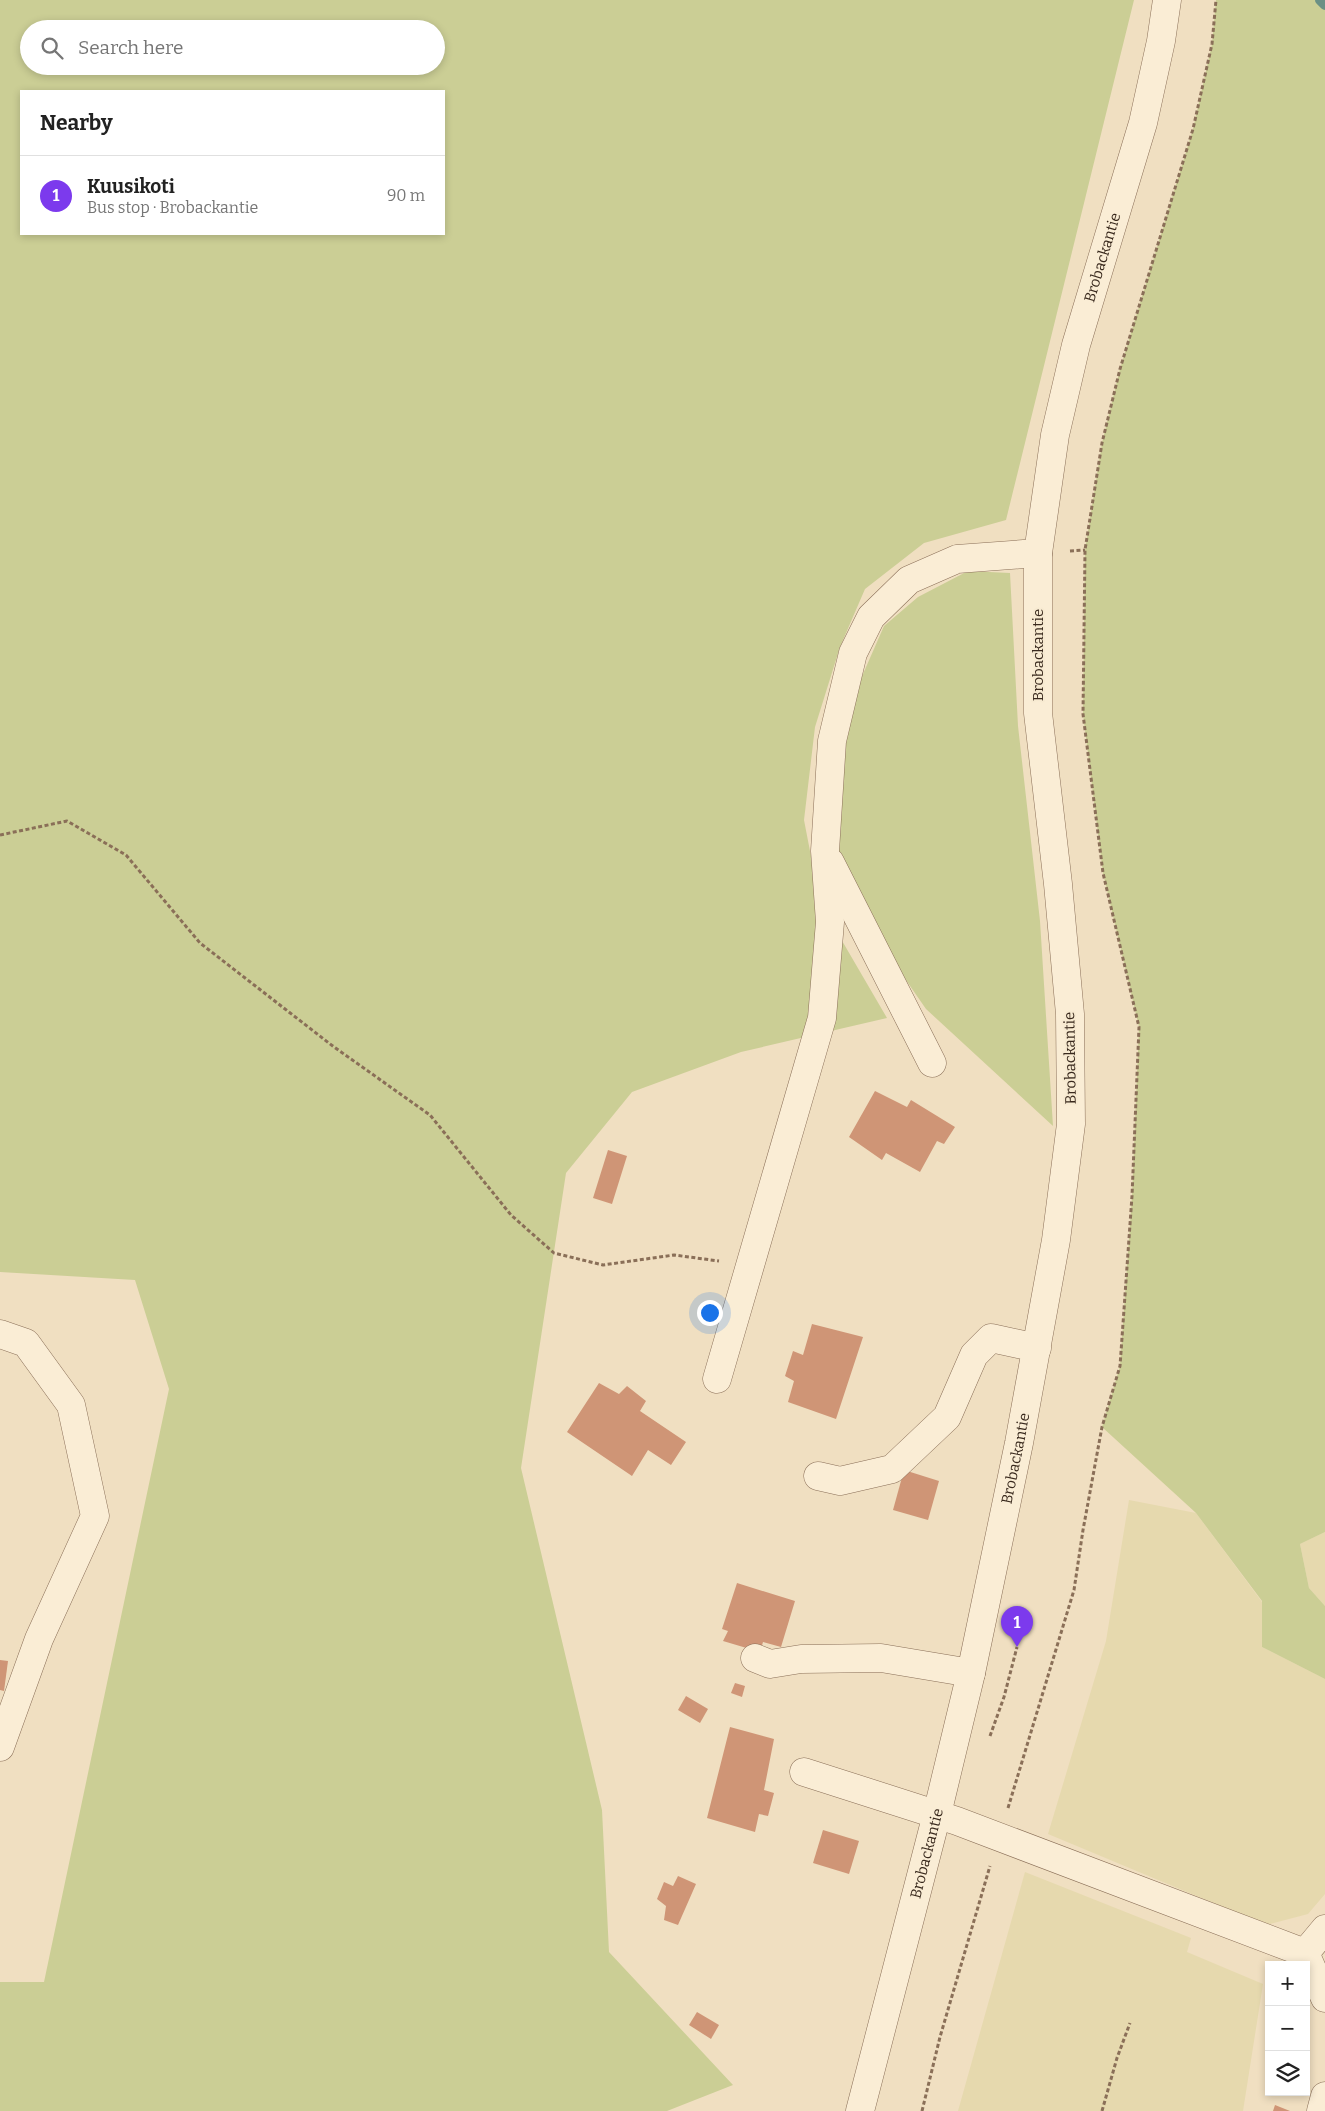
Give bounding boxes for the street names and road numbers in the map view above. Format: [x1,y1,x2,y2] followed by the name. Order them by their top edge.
[1080,210,1124,304] street label: Brobackantie
[1029,609,1047,701] street label: Brobackantie
[1060,1012,1080,1104] street label: Brobackantie
[998,1411,1033,1506] street label: Brobackantie
[906,1807,947,1901] street label: Brobackantie

